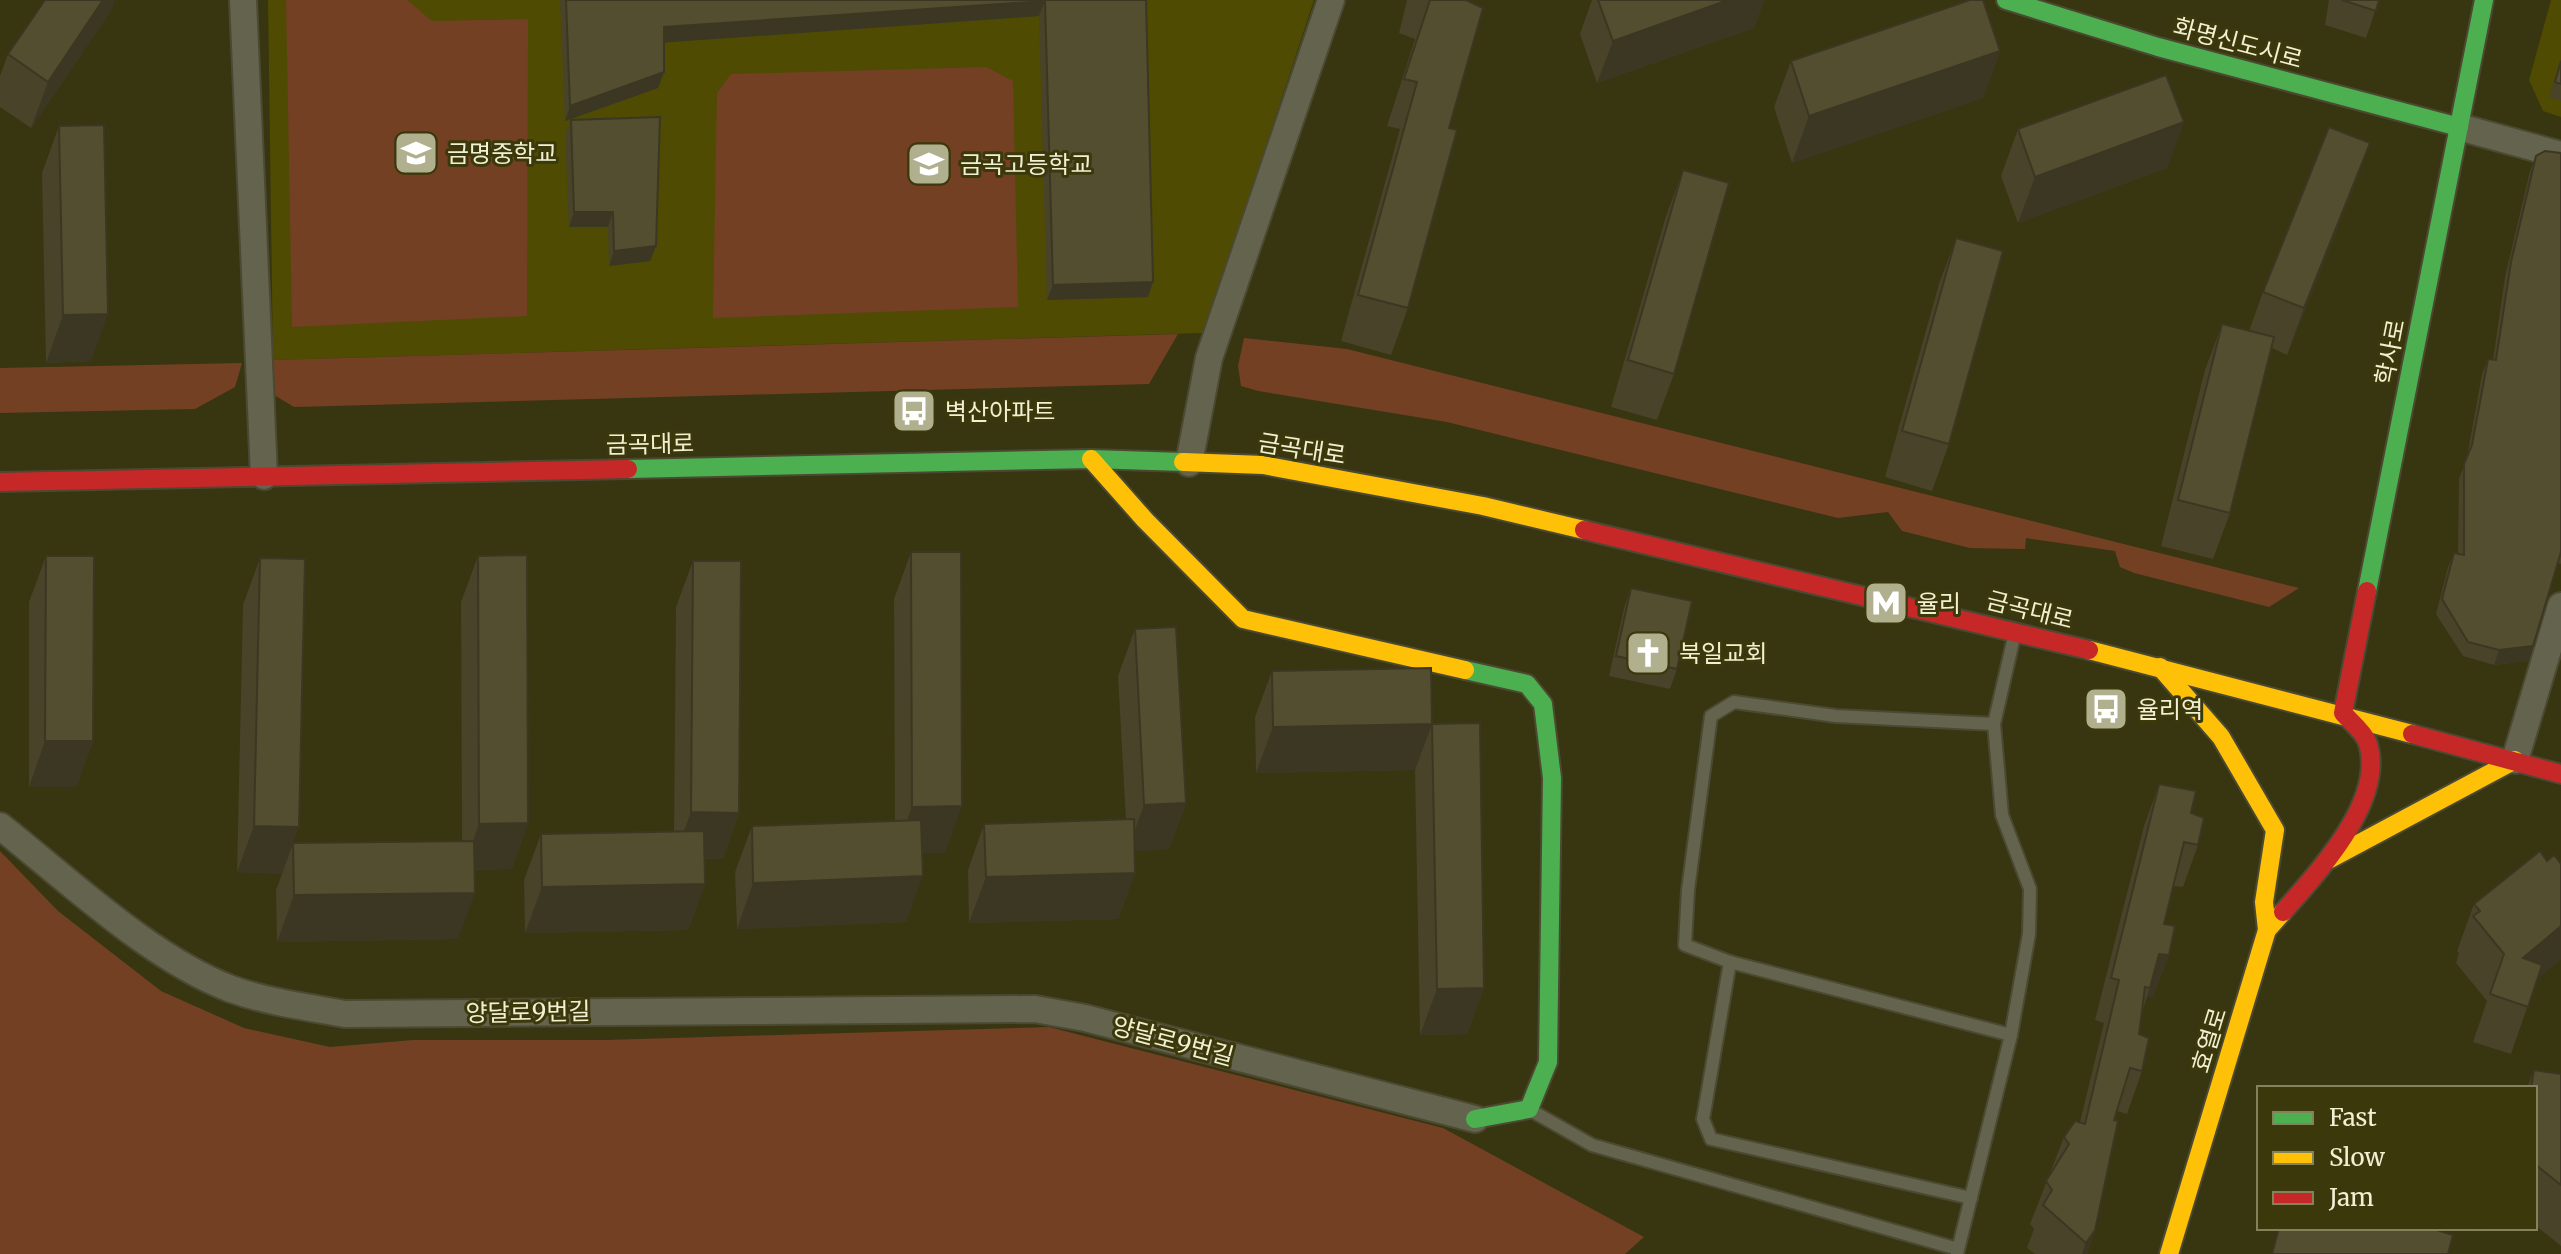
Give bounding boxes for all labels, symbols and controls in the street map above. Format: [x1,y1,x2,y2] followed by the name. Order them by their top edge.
[2170,11,2306,75] street label: 화명신도시로
[392,129,440,177] school or university icon: 금명중학교
[447,138,557,169] place label: 금명중학교
[905,140,953,188] school or university icon: 금곡고등학교
[960,149,1092,180] place label: 금곡고등학교
[2368,317,2412,387] street label: 학사로
[890,387,938,435] bus stop icon: 벽산아파트
[945,396,1055,427] place label: 벽산아파트
[1256,427,1348,471] street label: 금곡대로
[606,428,694,460] street label: 금곡대로
[1862,579,1910,627] metro station icon: 율리
[1983,584,2077,636] street label: 금곡대로
[1917,588,1961,619] place label: 율리
[1624,629,1672,677] church icon: 북일교회
[1679,638,1767,669] place label: 북일교회
[2082,685,2130,733] bus stop icon: 율리역
[2137,694,2203,725] place label: 율리역
[465,995,591,1029] street label: 양달로9번길
[2184,1004,2234,1076] street label: 효열로
[1109,1010,1237,1072] street label: 양달로9번길
[2257,1086,2537,1230] legend
[2329,1102,2377,1133] text: Fast
[2329,1142,2385,1173] text: Slow
[2328,1182,2374,1213] text: Jam

